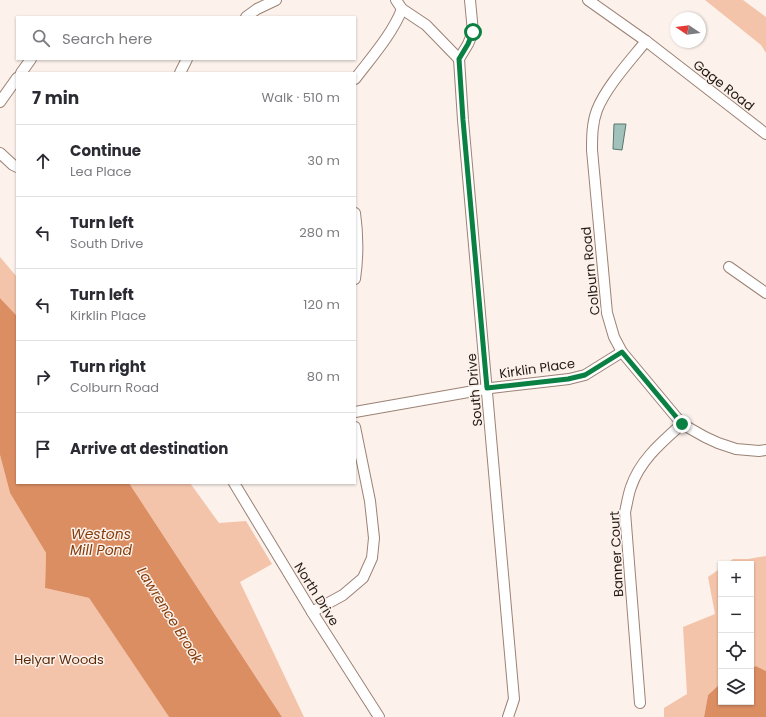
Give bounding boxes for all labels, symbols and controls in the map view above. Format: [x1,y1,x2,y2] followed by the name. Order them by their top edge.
[670,12,706,48] north arrow
[16,16,356,60] search box
[464,23,482,41] route start
[30,27,52,49] icon: search
[62,28,152,49] text: Search here
[689,55,758,115] street label: Gage Road
[32,86,79,110] text: 7 min
[262,88,340,107] text: Walk · 510 m
[70,140,141,161] text: Continue
[32,150,54,172] icon: ahead
[307,151,340,170] text: 30 m
[70,162,131,181] text: Lea Place
[70,212,134,233] text: Turn left
[32,222,54,244] icon: left
[299,223,340,242] text: 280 m
[576,226,605,316] street label: Colburn Road
[70,234,143,253] text: South Drive
[70,284,134,305] text: Turn left
[32,294,54,316] icon: left
[303,295,340,314] text: 120 m
[70,306,146,325] text: Kirklin Place
[462,353,487,427] street label: South Drive
[498,354,576,383] street label: Kirklin Place
[70,356,146,377] text: Turn right
[32,366,54,388] icon: right
[307,367,340,386] text: 80 m
[70,378,159,397] text: Colburn Road
[673,415,691,433] route end
[32,438,54,460] icon: arrive
[70,438,228,459] text: Arrive at destination
[605,510,628,597] street label: Banner Court
[70,524,133,560] water label: Westons Mill Pond
[290,559,344,630] street label: North Drive
[718,561,754,705] map controls
[718,561,754,597] button: +
[132,563,208,668] water label: Lawrence Brook
[718,597,754,633] button: −
[718,633,754,669] button: locate
[14,650,104,669] park label: Helyar Woods
[718,669,754,705] button: layers

